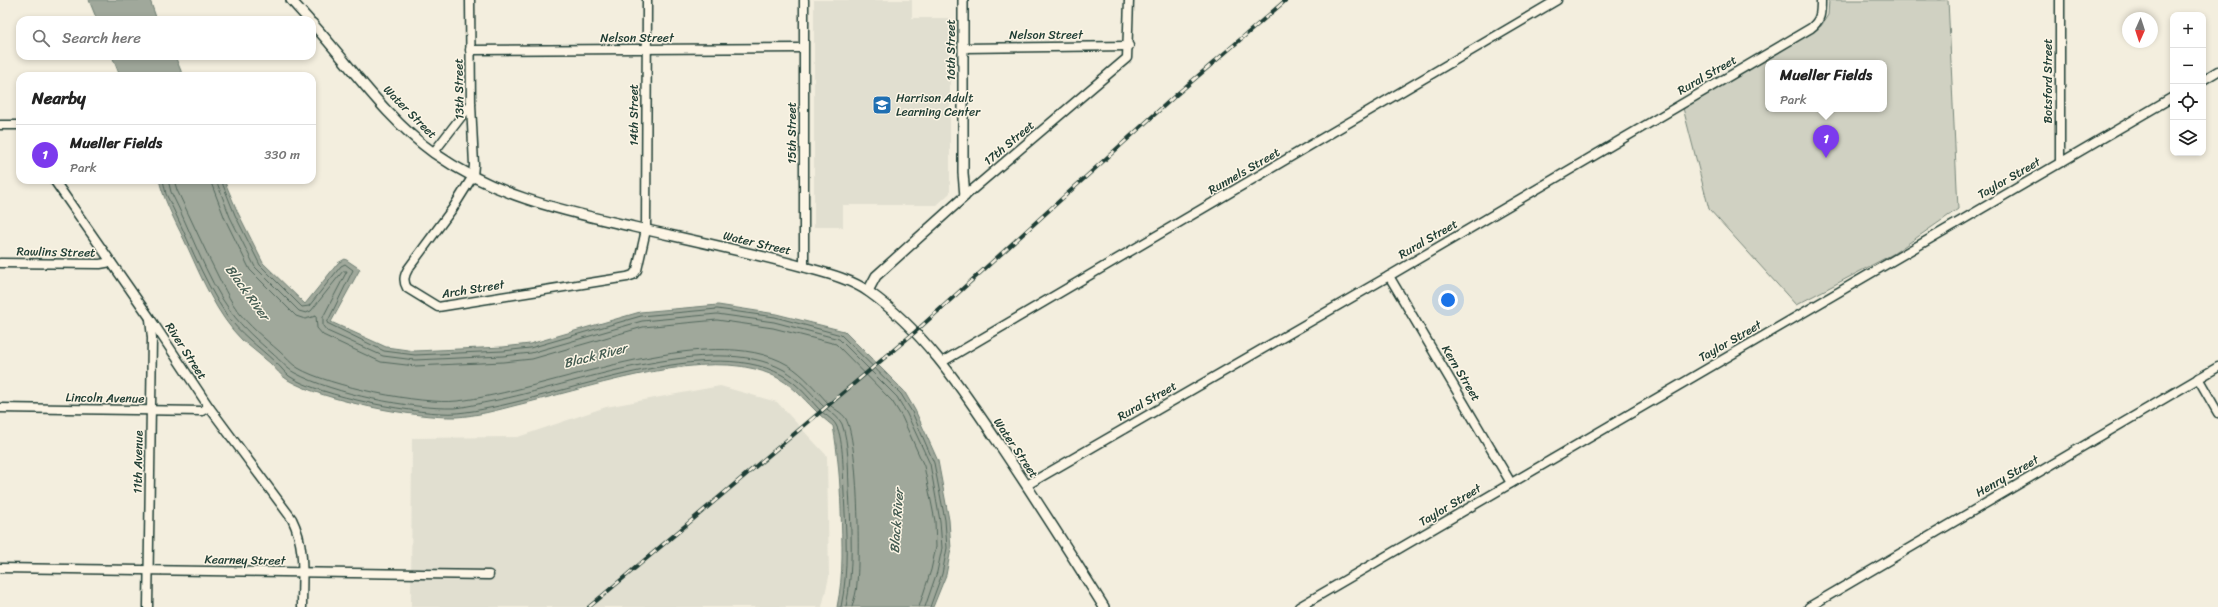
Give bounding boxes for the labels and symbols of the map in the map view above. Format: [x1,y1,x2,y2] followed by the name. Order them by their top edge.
[2122,12,2158,48] north arrow
[940,19,962,81] street label: 16th Street
[1009,24,1084,46] street label: Nelson Street
[600,27,675,49] street label: Nelson Street
[2037,39,2059,123] street label: Botsford Street
[1673,49,1741,101] street label: Rural Street
[447,58,471,120] street label: 13th Street
[378,80,442,144] street label: Water Street
[623,84,645,146] street label: 14th Street
[896,87,981,123] place label: Harrison Adult Learning Center
[871,94,893,116] school or university icon: Harrison Adult Learning Center
[781,102,803,164] street label: 15th Street
[978,115,1040,171] street label: 17th Street
[1813,125,1839,158] pin: 1
[1204,141,1284,201] street label: Runnels Street
[1973,150,2046,205] street label: Taylor Street
[1394,213,1462,265] street label: Rural Street
[721,224,793,262] street label: Water Street
[16,240,96,264] street label: Rawlins Street
[219,260,277,327] water label: Black River
[439,273,507,305] street label: Arch Street
[1438,290,1458,310] your location
[1694,313,1767,368] street label: Taylor Street
[159,318,213,384] street label: River Street
[561,336,632,374] water label: Black River
[1435,340,1487,406] street label: Kern Street
[1113,375,1181,427] street label: Rural Street
[65,386,145,410] street label: Lincoln Avenue
[988,413,1044,483] street label: Water Street
[126,430,150,494] street label: 11th Avenue
[1971,448,2044,503] street label: Henry Street
[1414,477,1487,532] street label: Taylor Street
[883,485,910,554] water label: Black River
[204,548,287,572] street label: Kearney Street

